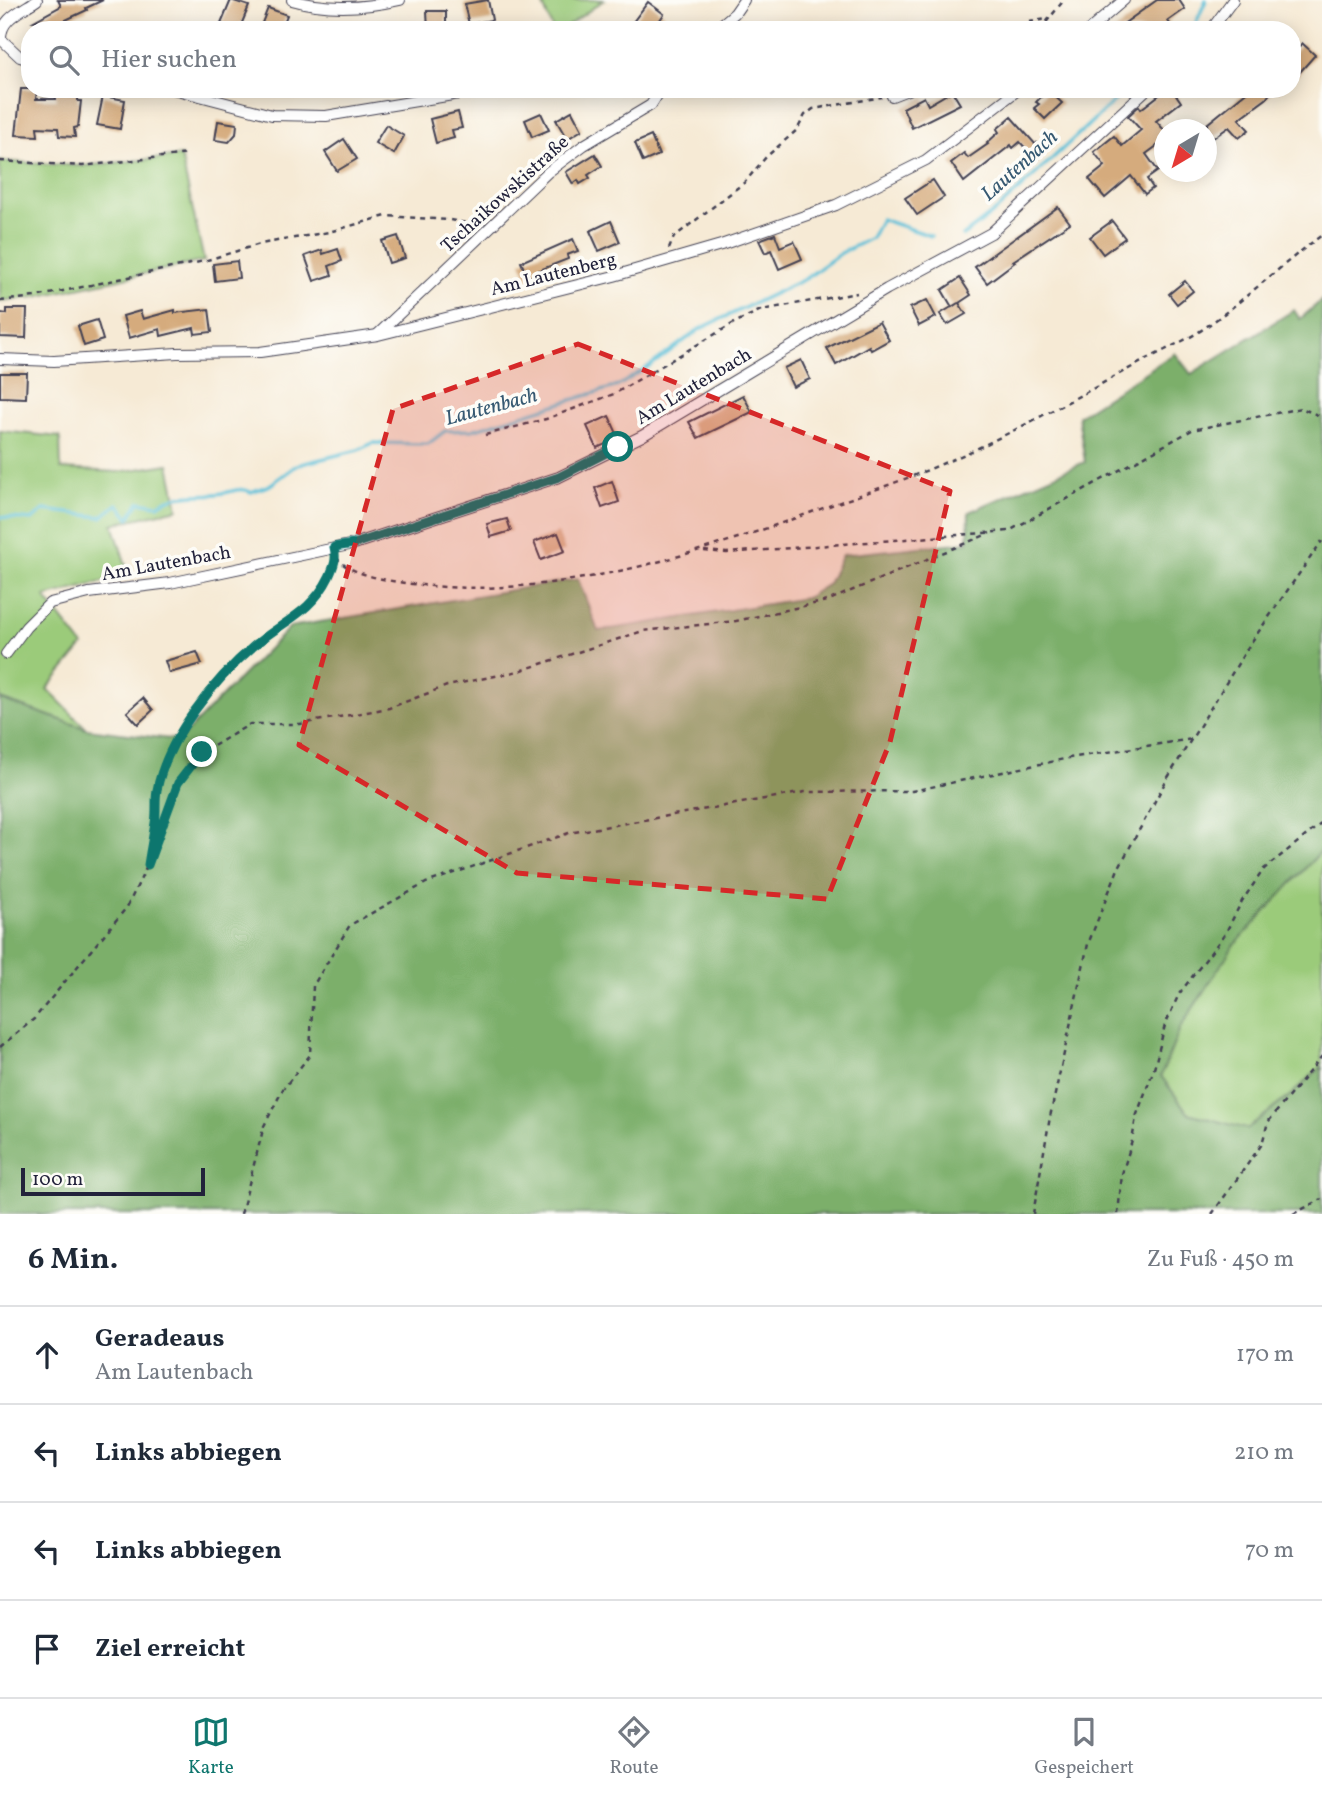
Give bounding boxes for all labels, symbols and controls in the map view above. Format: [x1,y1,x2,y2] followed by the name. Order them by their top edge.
[21,21,1301,98] search box
[45,41,83,79] icon: search
[101,42,237,78] text: Hier suchen
[1154,119,1217,182] north arrow
[975,124,1065,208] water label: Lautenbach
[436,130,575,259] street label: Tschaikowskistraße
[488,247,619,303] street label: Am Lautenberg
[631,342,757,432] street label: Am Lautenbach
[442,381,541,434] water label: Lautenbach
[602,431,633,462] route start
[100,540,233,588] street label: Am Lautenbach
[186,736,217,767] route end
[21,1165,205,1197] scale bar
[32,1167,83,1193] text: 100 m
[28,1239,118,1281] text: 6 Min.
[1147,1244,1294,1276] text: Zu Fuß · 450 m
[95,1321,224,1357] text: Geradeaus
[28,1336,66,1374] icon: ahead
[1236,1339,1294,1371] text: 170 m
[95,1357,253,1389] text: Am Lautenbach
[28,1434,66,1472] icon: left
[95,1435,282,1471] text: Links abbiegen
[1234,1437,1294,1469] text: 210 m
[28,1532,66,1570] icon: left
[95,1533,282,1569] text: Links abbiegen
[1245,1535,1294,1567] text: 70 m
[28,1630,66,1668] icon: arrive
[95,1631,245,1667] text: Ziel erreicht
[188,1713,234,1781] tab: Karte
[610,1713,659,1781] tab: Route
[1034,1713,1134,1781] tab: Gespeichert

